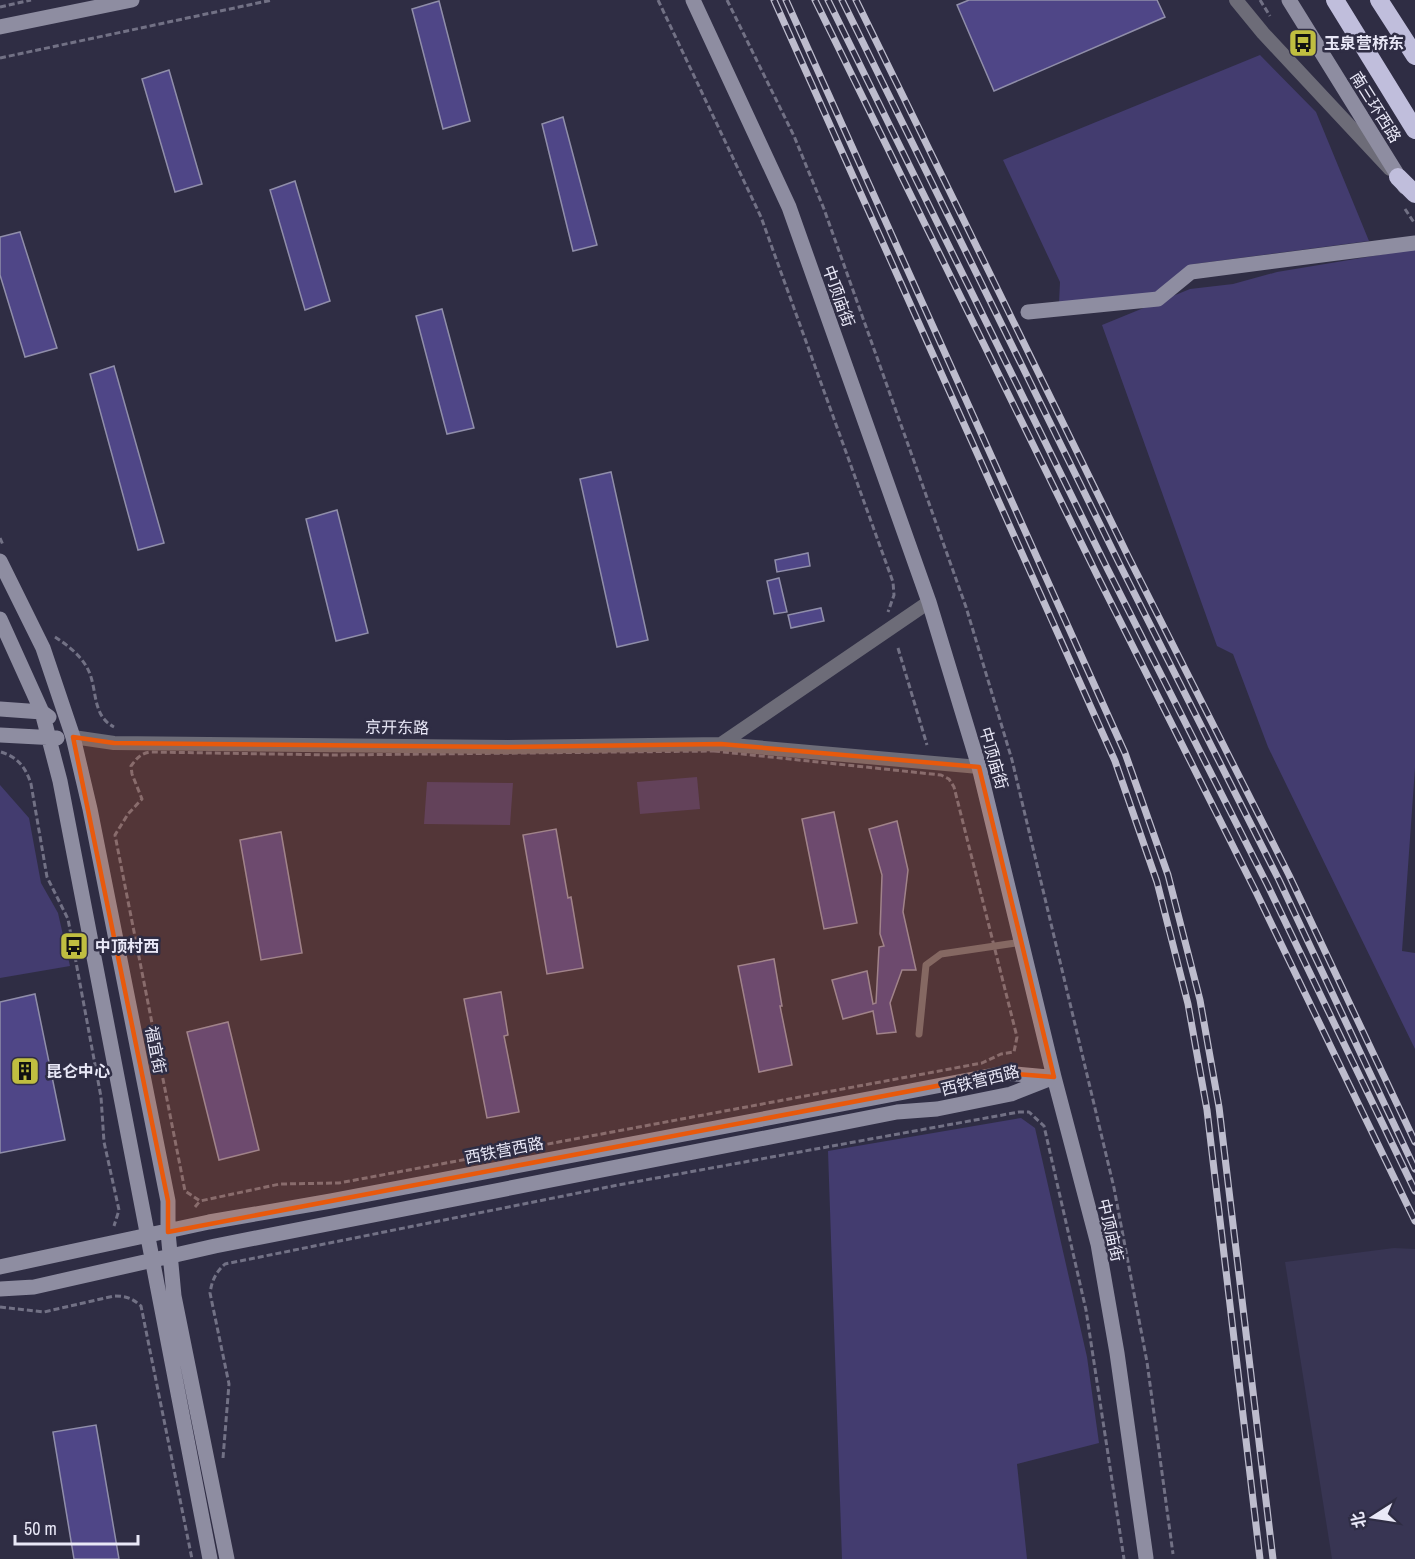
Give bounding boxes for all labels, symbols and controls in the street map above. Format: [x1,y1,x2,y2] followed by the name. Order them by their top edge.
[1287,27,1319,59] bus stop icon: 玉泉营桥东
[1324,32,1404,54] place label: 玉泉营桥东
[1345,67,1407,147] street label: 南三环西路
[818,262,860,330] street label: 中顶庙街
[365,715,429,739] street label: 京开东路
[975,724,1013,792] street label: 中顶庙街
[58,930,90,962] bus stop icon: 中顶村西
[95,935,159,957] place label: 中顶村西
[141,1024,171,1076] street label: 福宜街
[9,1055,41,1087] building icon: 昆仑中心
[46,1060,110,1082] place label: 昆仑中心
[939,1060,1021,1100] street label: 西铁营西路
[463,1132,545,1168] street label: 西铁营西路
[1093,1196,1129,1264] street label: 中顶庙街
[1343,1487,1403,1547] north arrow
[15,1508,138,1546] scale bar
[1346,1510,1371,1530] text: 北
[24,1516,57,1541] text: 50 m

